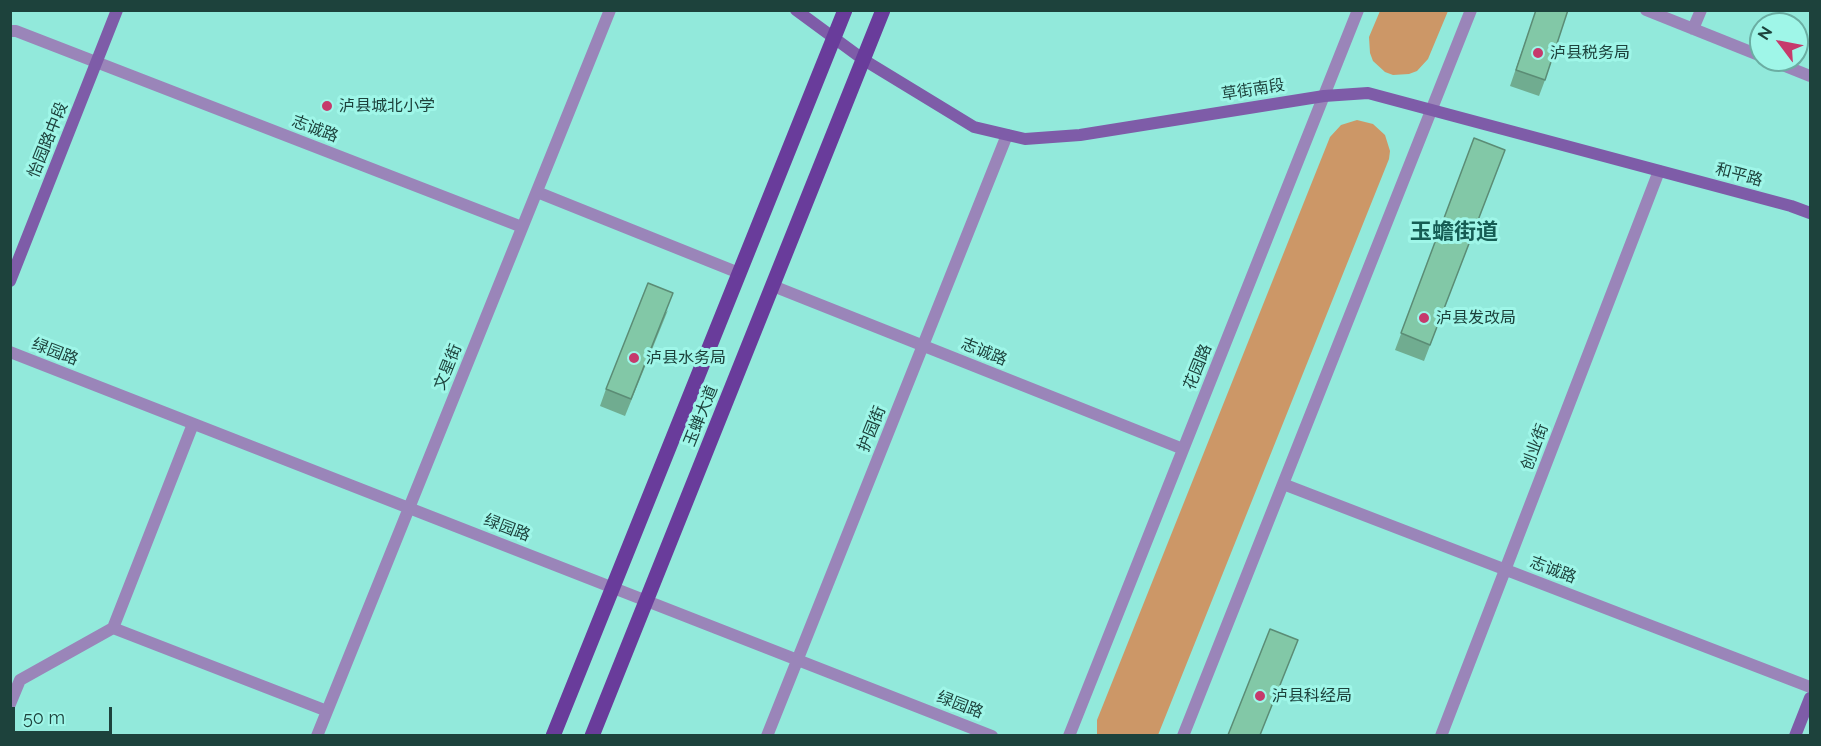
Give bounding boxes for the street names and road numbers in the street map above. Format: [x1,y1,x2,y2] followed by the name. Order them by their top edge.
[1220,76,1286,104] street label: 草街南段
[24,99,72,181] street label: 怡园路中段
[289,111,341,147] street label: 志诚路
[1713,160,1765,190] street label: 和平路
[29,334,81,370] street label: 绿园路
[958,334,1010,370] street label: 志诚路
[430,341,466,393] street label: 文星街
[1180,341,1216,393] street label: 花园路
[680,383,722,449] street label: 玉蝉大道
[854,403,890,455] street label: 护园街
[1517,421,1553,473] street label: 创业街
[481,510,533,546] street label: 绿园路
[1527,552,1579,588] street label: 志诚路
[934,687,986,723] street label: 绿园路

